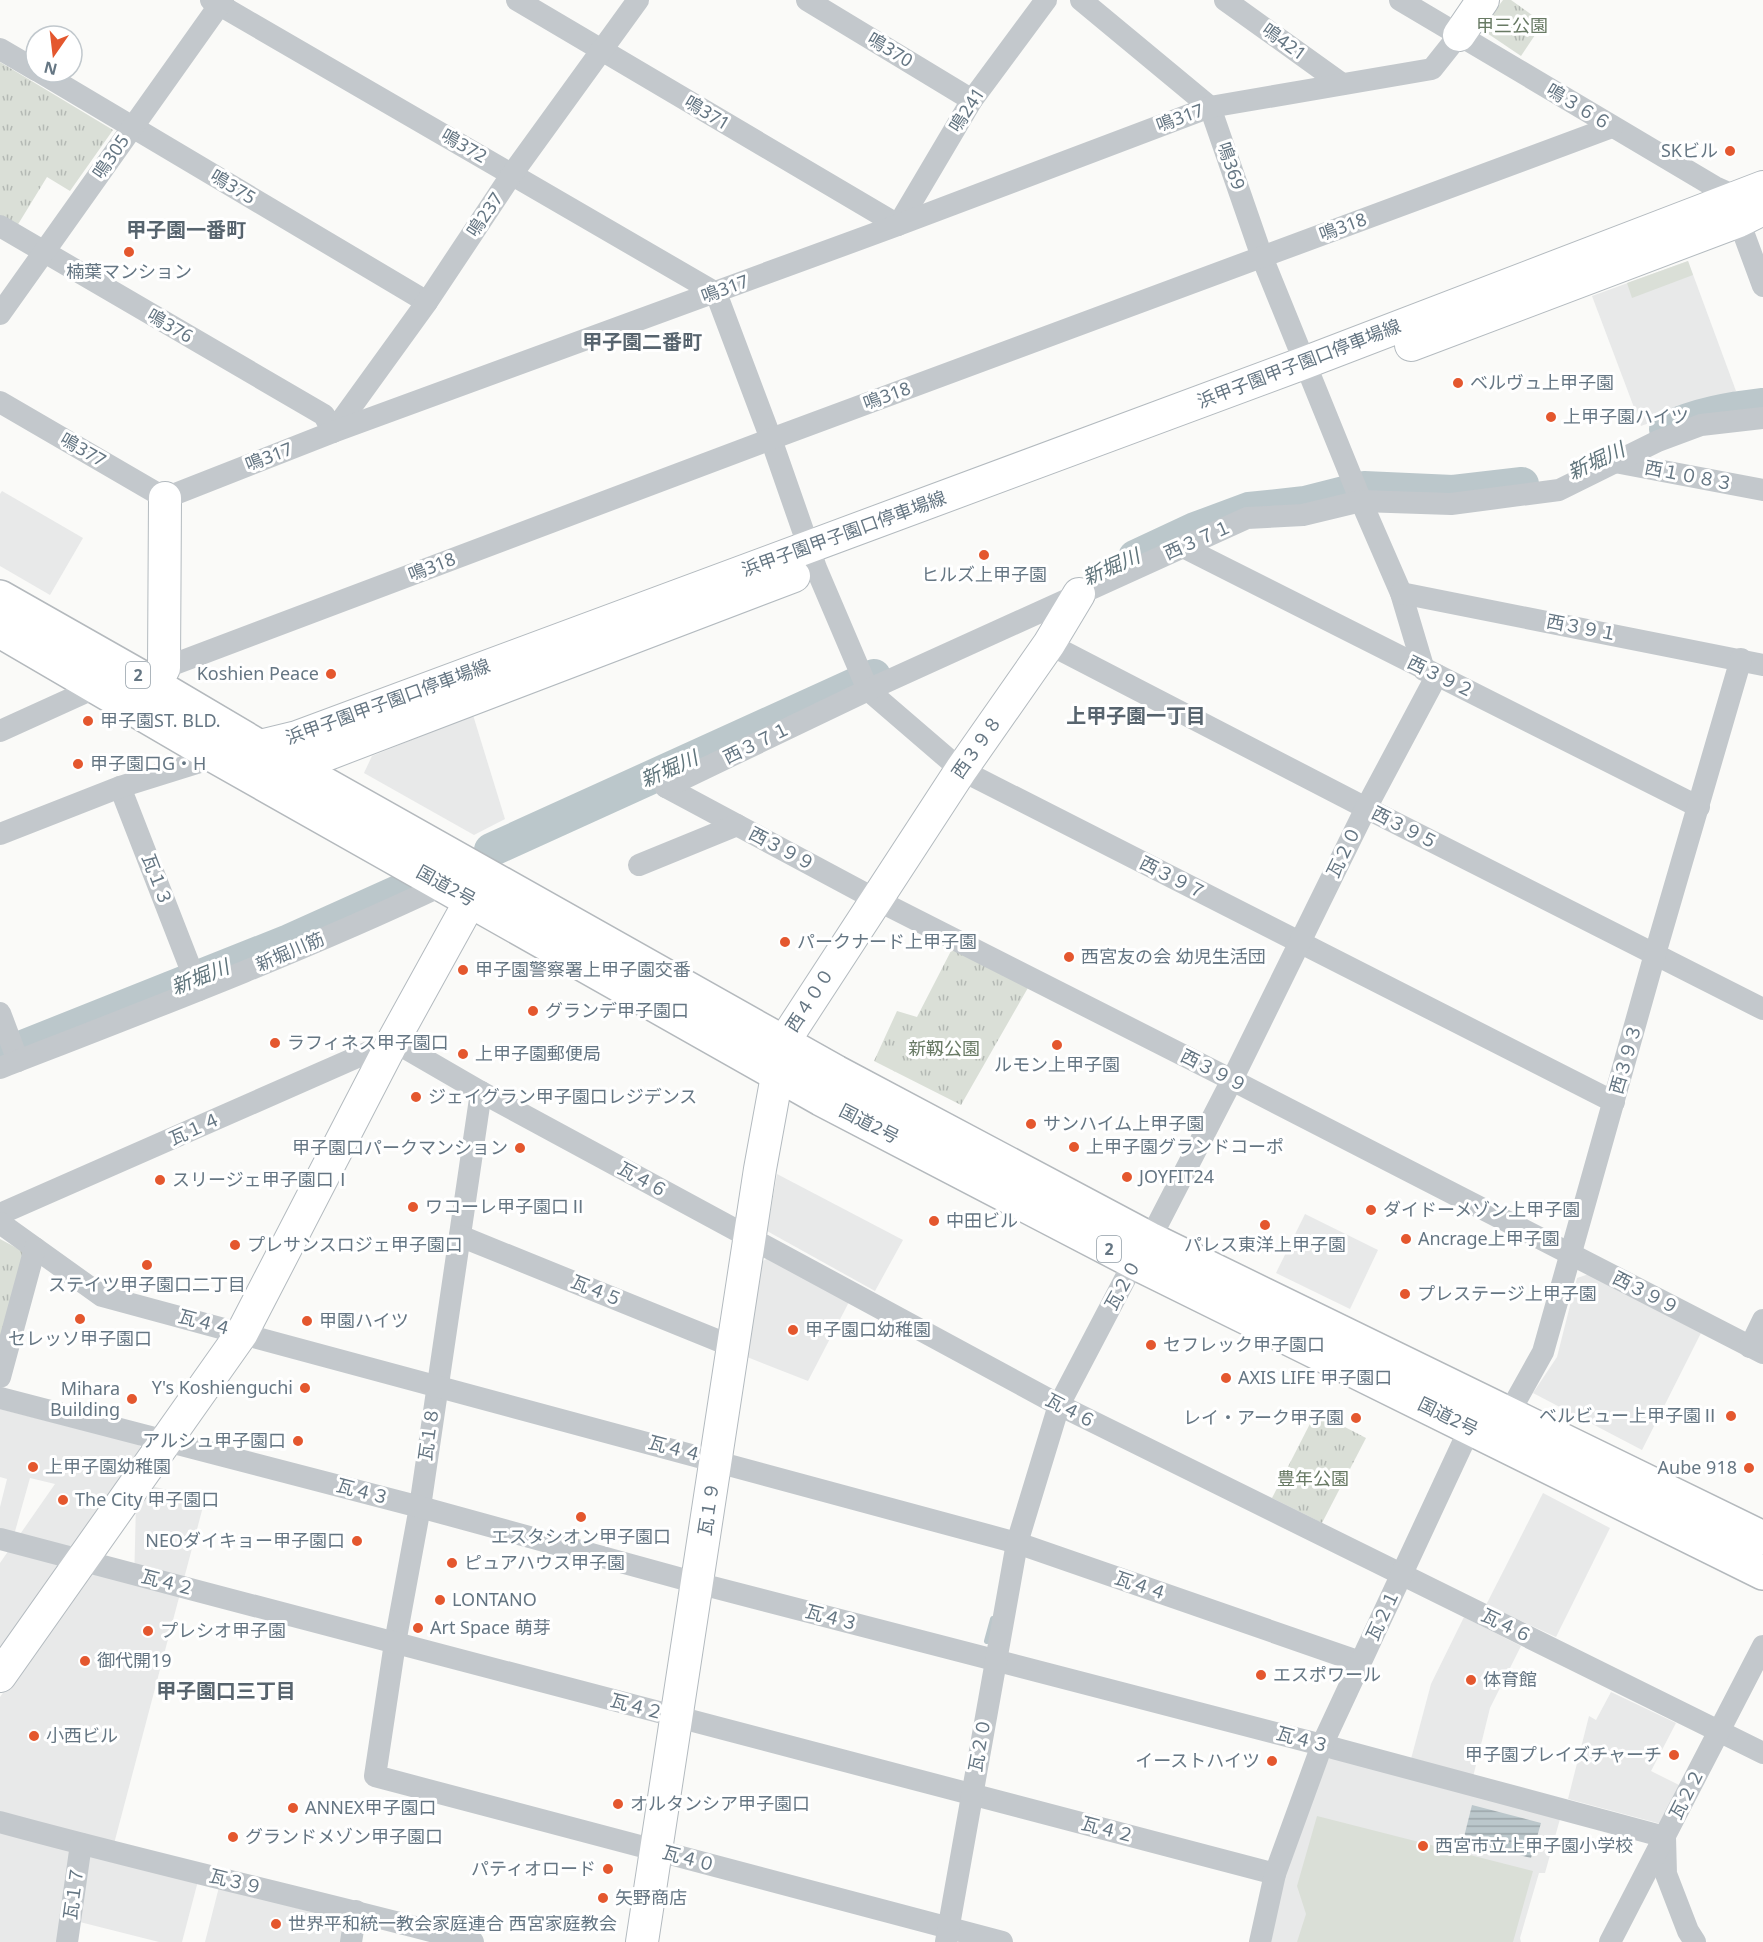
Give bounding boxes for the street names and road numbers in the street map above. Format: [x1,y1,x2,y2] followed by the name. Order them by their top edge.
[1258,17,1311,65] street label: 鳴421
[863,26,918,72] street label: 鳴370
[1542,77,1617,135] street label: 鳴３６６
[943,82,990,136] street label: 鳴241
[680,89,735,135] street label: 鳴371
[1153,97,1207,137] street label: 鳴317
[437,123,492,168] street label: 鳴372
[86,130,134,183] street label: 鳴305
[1213,139,1251,193] street label: 鳴369
[206,163,261,209] street label: 鳴375
[461,187,508,241] street label: 鳴237
[1316,206,1370,246] street label: 鳴318
[698,268,752,308] street label: 鳴317
[143,303,198,348] street label: 鳴376
[1194,313,1404,413] street label: 浜甲子園甲子園口停車場線
[860,375,914,415] street label: 鳴318
[56,427,111,472] street label: 鳴377
[242,436,296,476] street label: 鳴317
[1643,455,1736,495] street label: 西１０８３
[738,485,949,581] street label: 浜甲子園甲子園口停車場線
[1160,513,1235,565] street label: 西３７１
[405,546,459,586] street label: 鳴318
[1545,608,1620,646] street label: 西３９１
[1404,650,1479,703] street label: 西３９２
[282,653,493,749] street label: 浜甲子園甲子園口停車場線
[126,662,150,688] road number: 2
[946,710,1007,783] street label: 西３９８
[719,716,794,769] street label: 西３７１
[1368,800,1443,854] street label: 西３９５
[745,821,820,876] street label: 西３９９
[1320,822,1366,881] street label: 瓦２０
[137,850,179,909] street label: 瓦１３
[1136,850,1211,904] street label: 西３９７
[413,859,480,911] street label: 国道2号
[252,926,327,976] street label: 新堀川筋
[779,963,839,1036] street label: 西４００
[1604,1021,1646,1097] street label: 西３９３
[1177,1043,1252,1097] street label: 西３９９
[835,1098,904,1148] street label: 国道2号
[165,1106,224,1150] street label: 瓦１４
[614,1156,673,1203] street label: 瓦４６
[1097,1236,1121,1262] road number: 2
[1099,1255,1146,1314] street label: 瓦２０
[1609,1265,1684,1319] street label: 西３９９
[568,1269,627,1311] street label: 瓦４５
[176,1303,234,1341] street label: 瓦４４
[1042,1387,1101,1433] street label: 瓦４６
[1414,1391,1483,1441] street label: 国道2号
[412,1405,444,1462] street label: 瓦１８
[646,1429,704,1467] street label: 瓦４４
[334,1472,392,1510] street label: 瓦４３
[692,1480,724,1537] street label: 瓦１９
[139,1563,197,1601] street label: 瓦４２
[1112,1565,1171,1605] street label: 瓦４４
[1360,1585,1404,1644] street label: 瓦２１
[803,1598,861,1636] street label: 瓦４３
[1478,1602,1537,1648] street label: 瓦４６
[608,1687,666,1725] street label: 瓦４２
[963,1716,996,1773] street label: 瓦２０
[1274,1720,1332,1758] street label: 瓦４３
[1663,1764,1709,1823] street label: 瓦２２
[1079,1810,1137,1848] street label: 瓦４２
[660,1839,718,1877] street label: 瓦４０
[207,1863,265,1899] street label: 瓦３９
[57,1864,89,1921] street label: 瓦１７

